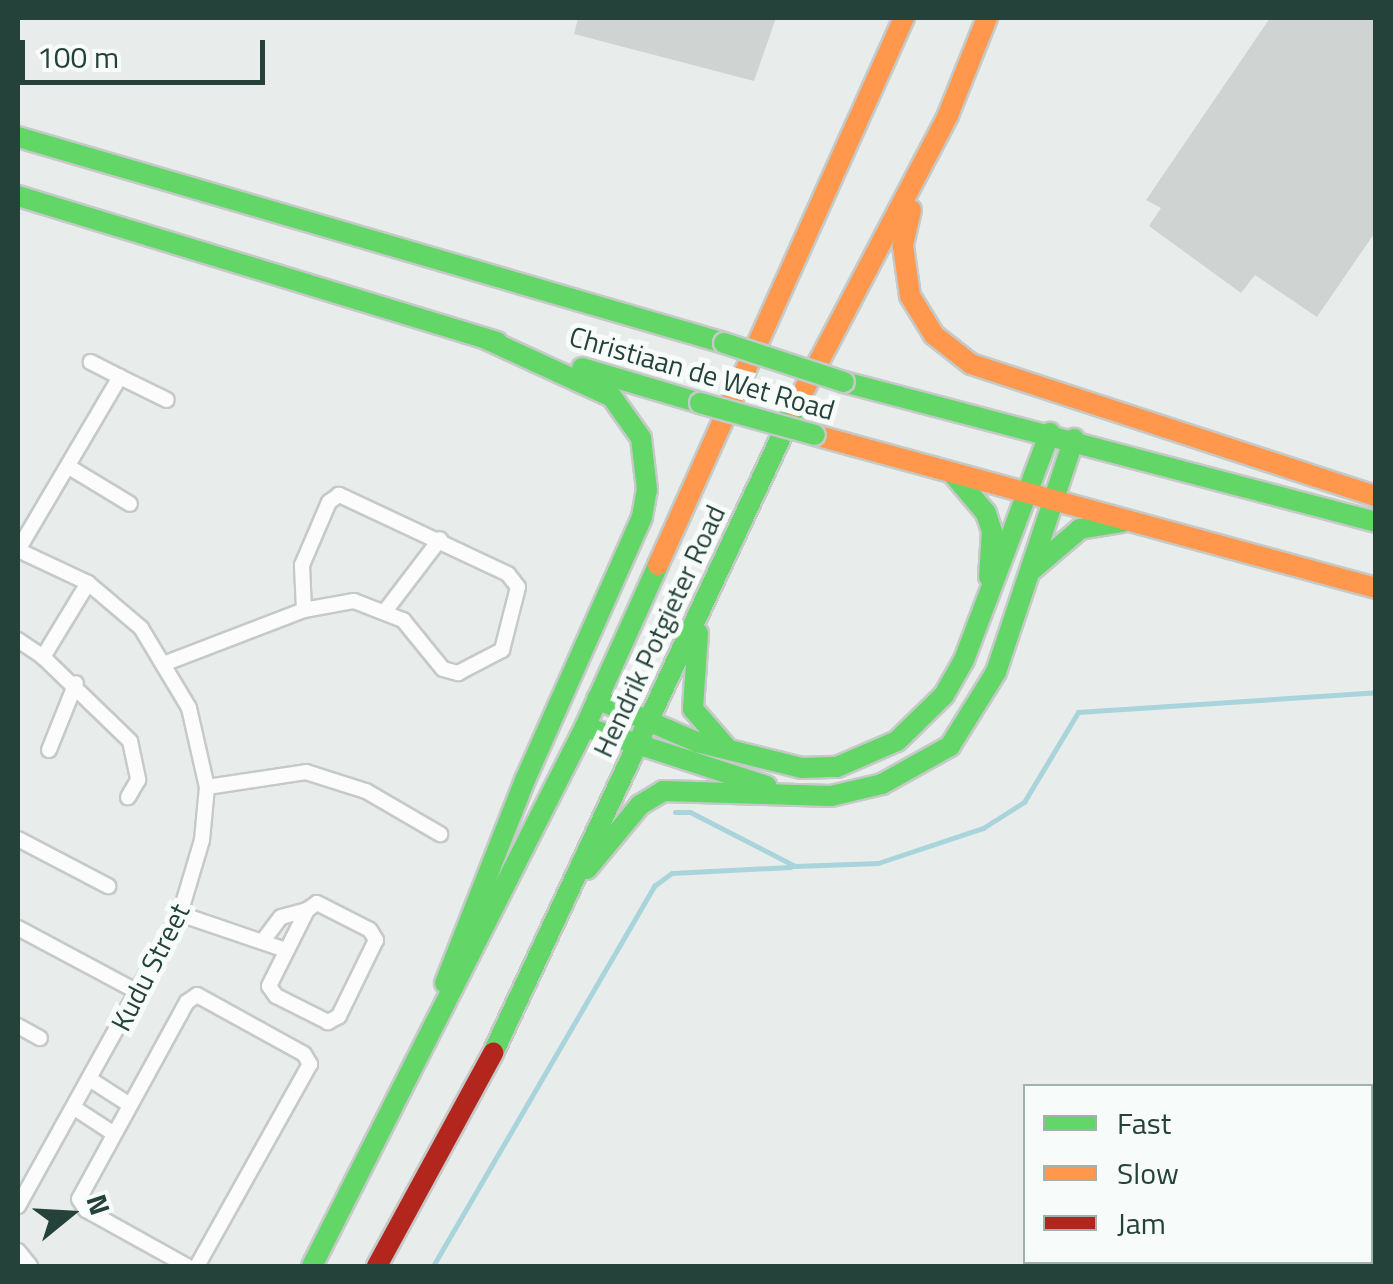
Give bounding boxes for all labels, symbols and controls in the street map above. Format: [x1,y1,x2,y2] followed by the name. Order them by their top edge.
[25,20,270,82] scale bar
[37,34,119,80] text: 100 m
[566,319,838,427] street label: Christiaan de Wet Road
[586,500,732,762] street label: Hendrik Potgieter Road
[104,898,196,1036] street label: Kudu Street
[1023,1084,1373,1264] legend
[1117,1100,1171,1146] text: Fast
[1117,1150,1179,1196] text: Slow
[20,1164,120,1264] north arrow
[76,1189,122,1220] text: N
[1117,1200,1166,1246] text: Jam

